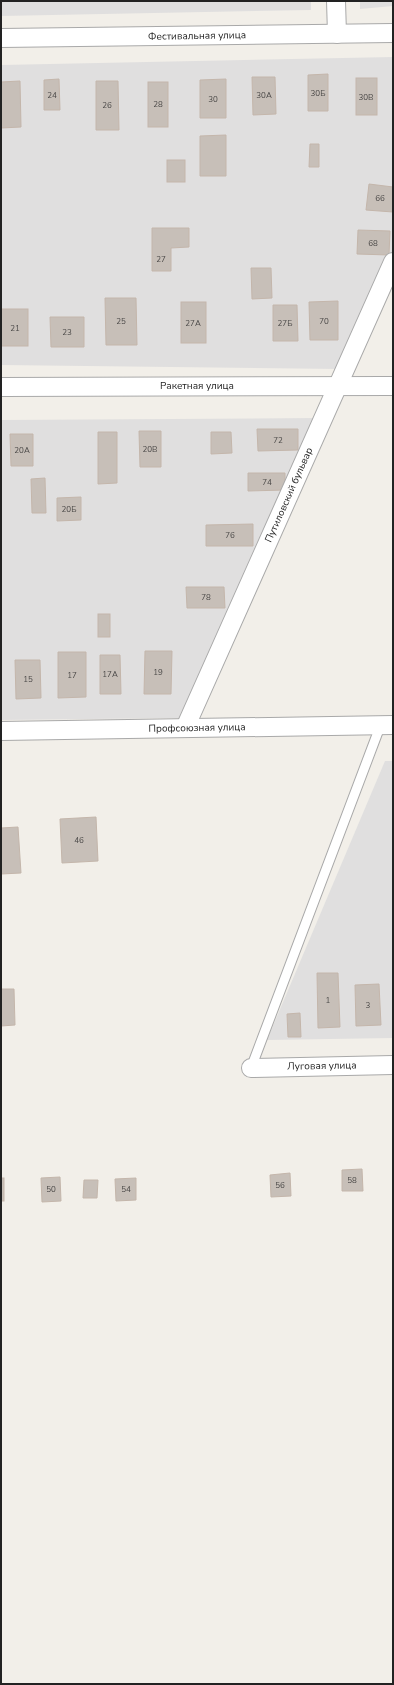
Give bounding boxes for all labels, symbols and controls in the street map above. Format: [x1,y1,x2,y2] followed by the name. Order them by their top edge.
[148,28,246,44] street label: Фестивальная улица
[311,88,325,99] house number: 30Б
[47,90,57,101] house number: 24
[256,90,272,101] house number: 30А
[358,92,374,103] house number: 30В
[208,94,218,105] house number: 30
[153,99,163,110] house number: 28
[102,100,112,111] house number: 26
[375,193,385,204] house number: 66
[368,238,378,249] house number: 68
[156,254,166,265] house number: 27
[116,316,126,327] house number: 25
[319,316,329,327] house number: 70
[185,318,201,329] house number: 27А
[278,318,292,329] house number: 27Б
[10,323,20,334] house number: 21
[62,327,72,338] house number: 23
[160,379,234,393] street label: Ракетная улица
[273,435,283,446] house number: 72
[142,444,158,455] house number: 20В
[14,445,30,456] house number: 20А
[262,445,316,545] street label: Путиловский бульвар
[262,477,272,488] house number: 74
[62,504,76,515] house number: 20Б
[225,530,235,541] house number: 76
[201,592,211,603] house number: 78
[153,667,163,678] house number: 19
[102,669,118,680] house number: 17А
[67,670,77,681] house number: 17
[23,674,33,685] house number: 15
[148,720,246,736] street label: Профсоюзная улица
[74,835,84,846] house number: 46
[326,995,331,1006] house number: 1
[366,1000,371,1011] house number: 3
[287,1058,357,1074] street label: Луговая улица
[347,1175,357,1186] house number: 58
[275,1180,285,1191] house number: 56
[46,1184,56,1195] house number: 50
[121,1184,131,1195] house number: 54

